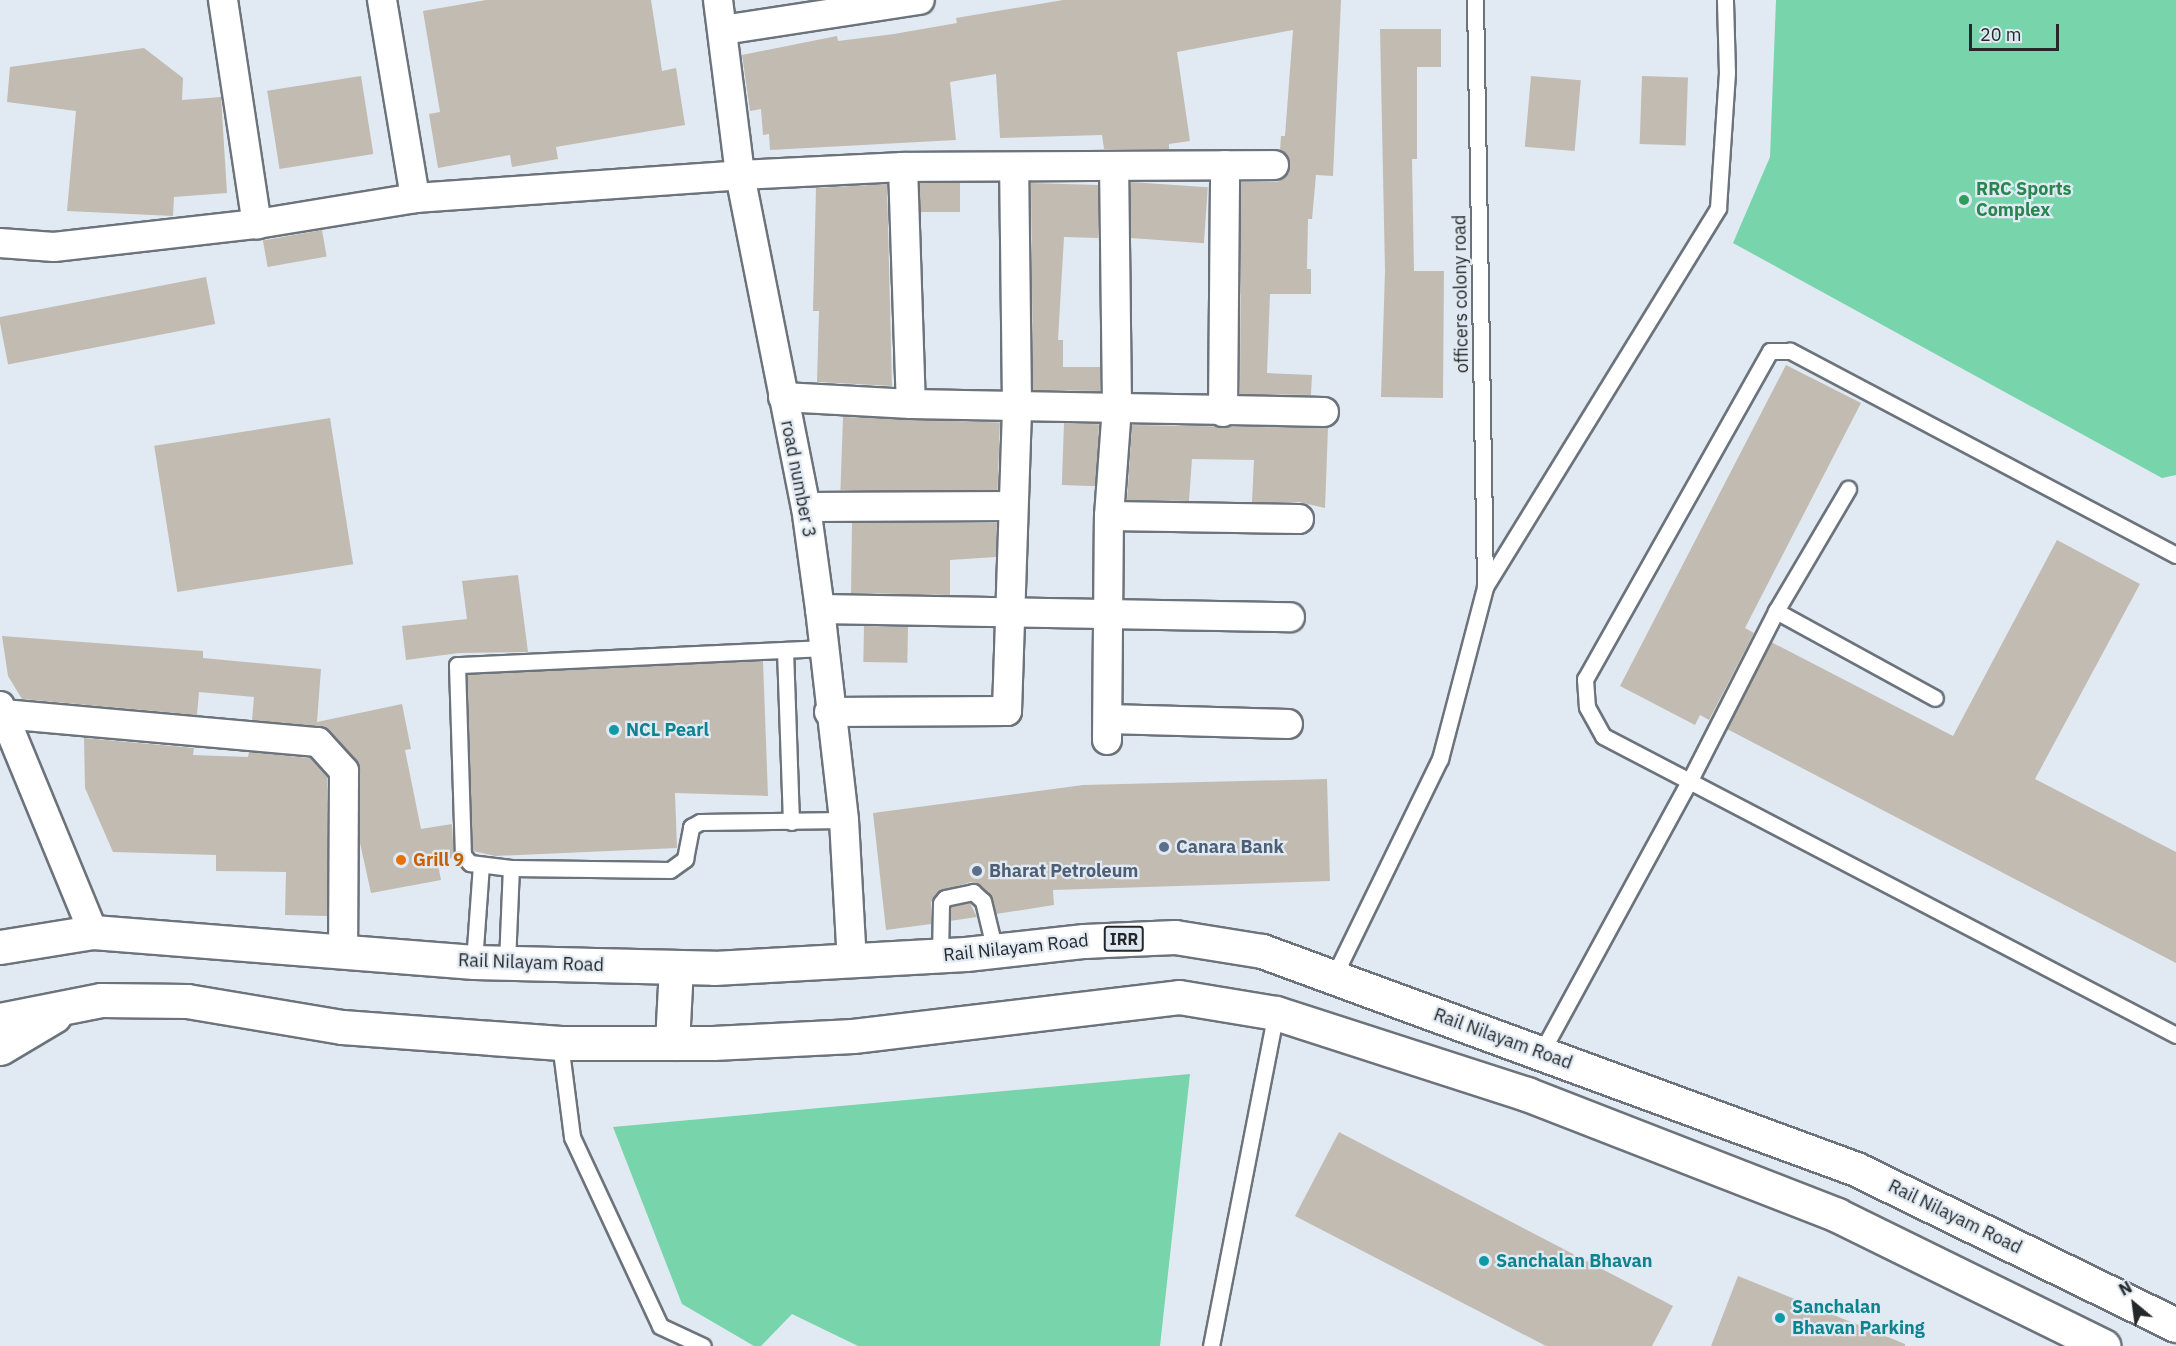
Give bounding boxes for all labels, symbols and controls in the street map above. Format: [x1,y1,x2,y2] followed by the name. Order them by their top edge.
[1972,12,2062,50] scale bar
[1980,23,2022,46] text: 20 m
[1976,179,2072,222] place label: RRC Sports Complex
[1957,193,1971,207] marker: RRC Sports Complex
[1449,215,1473,373] street label: officers colony road
[776,419,820,539] street label: road number 3
[626,719,709,741] place label: NCL Pearl
[607,723,621,737] marker: NCL Pearl
[1176,836,1284,858] place label: Canara Bank
[1157,840,1171,854] marker: Canara Bank
[413,849,464,871] place label: Grill 9
[394,853,408,867] marker: Grill 9
[989,860,1138,882] place label: Bharat Petroleum
[970,864,984,878] marker: Bharat Petroleum
[1103,926,1145,952] road number: IRR
[942,930,1090,966] street label: Rail Nilayam Road
[458,950,604,976] street label: Rail Nilayam Road
[1431,1004,1575,1074] street label: Rail Nilayam Road
[1885,1175,2025,1259] street label: Rail Nilayam Road
[1496,1250,1652,1272] place label: Sanchalan Bhavan
[1477,1254,1491,1268] marker: Sanchalan Bhavan
[2104,1274,2164,1334] north arrow
[2115,1277,2135,1300] text: N
[1792,1297,1925,1340] place label: Sanchalan Bhavan Parking
[1773,1311,1787,1325] marker: Sanchalan Bhavan Parking

